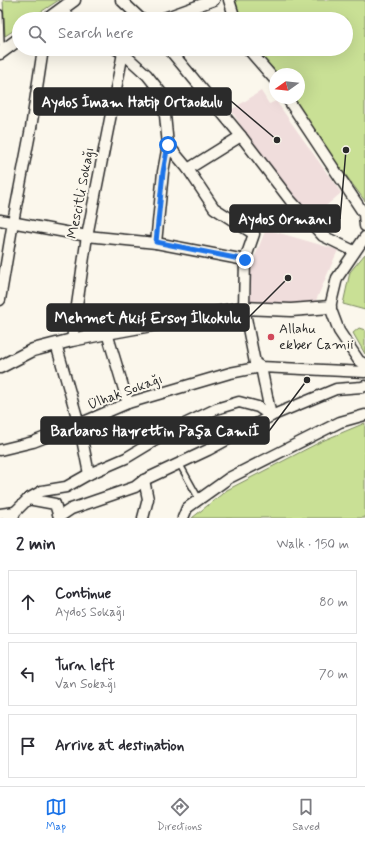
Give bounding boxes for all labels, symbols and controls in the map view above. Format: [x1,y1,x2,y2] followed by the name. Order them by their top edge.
[12,12,353,56] search box
[26,23,48,45] icon: search
[58,24,134,44] text: Search here
[269,68,305,104] north arrow
[34,88,231,115] callout: Aydos İmam Hatip Ortaokulu
[42,93,222,113] text: Aydos İmam Hatip Ortaokulu
[159,136,177,154] route start
[63,146,99,240] street label: Mescitli Sokağı
[230,205,340,232] callout: Aydos Ormanı
[238,210,332,230] text: Aydos Ormanı
[236,251,254,269] route end
[47,304,249,331] callout: Mehmet Akif Ersoy İlkokulu
[55,309,241,329] text: Mehmet Akif Ersoy İlkokulu
[279,320,353,354] place label: Allahu ekber Camii
[266,332,276,342] marker: Allahu ekber Camii
[85,370,165,414] street label: Ülhak Sokağı
[41,417,269,444] callout: Barbaros Hayrettin Paşa Camiİ
[50,422,260,442] text: Barbaros Hayrettin Paşa Camiİ
[16,533,56,555] text: 2 min
[276,536,349,553] text: Walk · 150 m
[55,584,111,604] text: Continue
[17,591,39,613] icon: ahead
[319,594,348,611] text: 80 m
[55,604,125,621] text: Aydos Sokağı
[55,656,115,676] text: Turn left
[17,663,39,685] icon: left
[319,666,348,683] text: 70 m
[55,676,116,693] text: Van Sokağı
[17,735,39,757] icon: arrive
[55,736,184,756] text: Arrive at destination
[45,796,67,834] tab: Map
[157,796,202,834] tab: Directions
[292,796,320,834] tab: Saved

